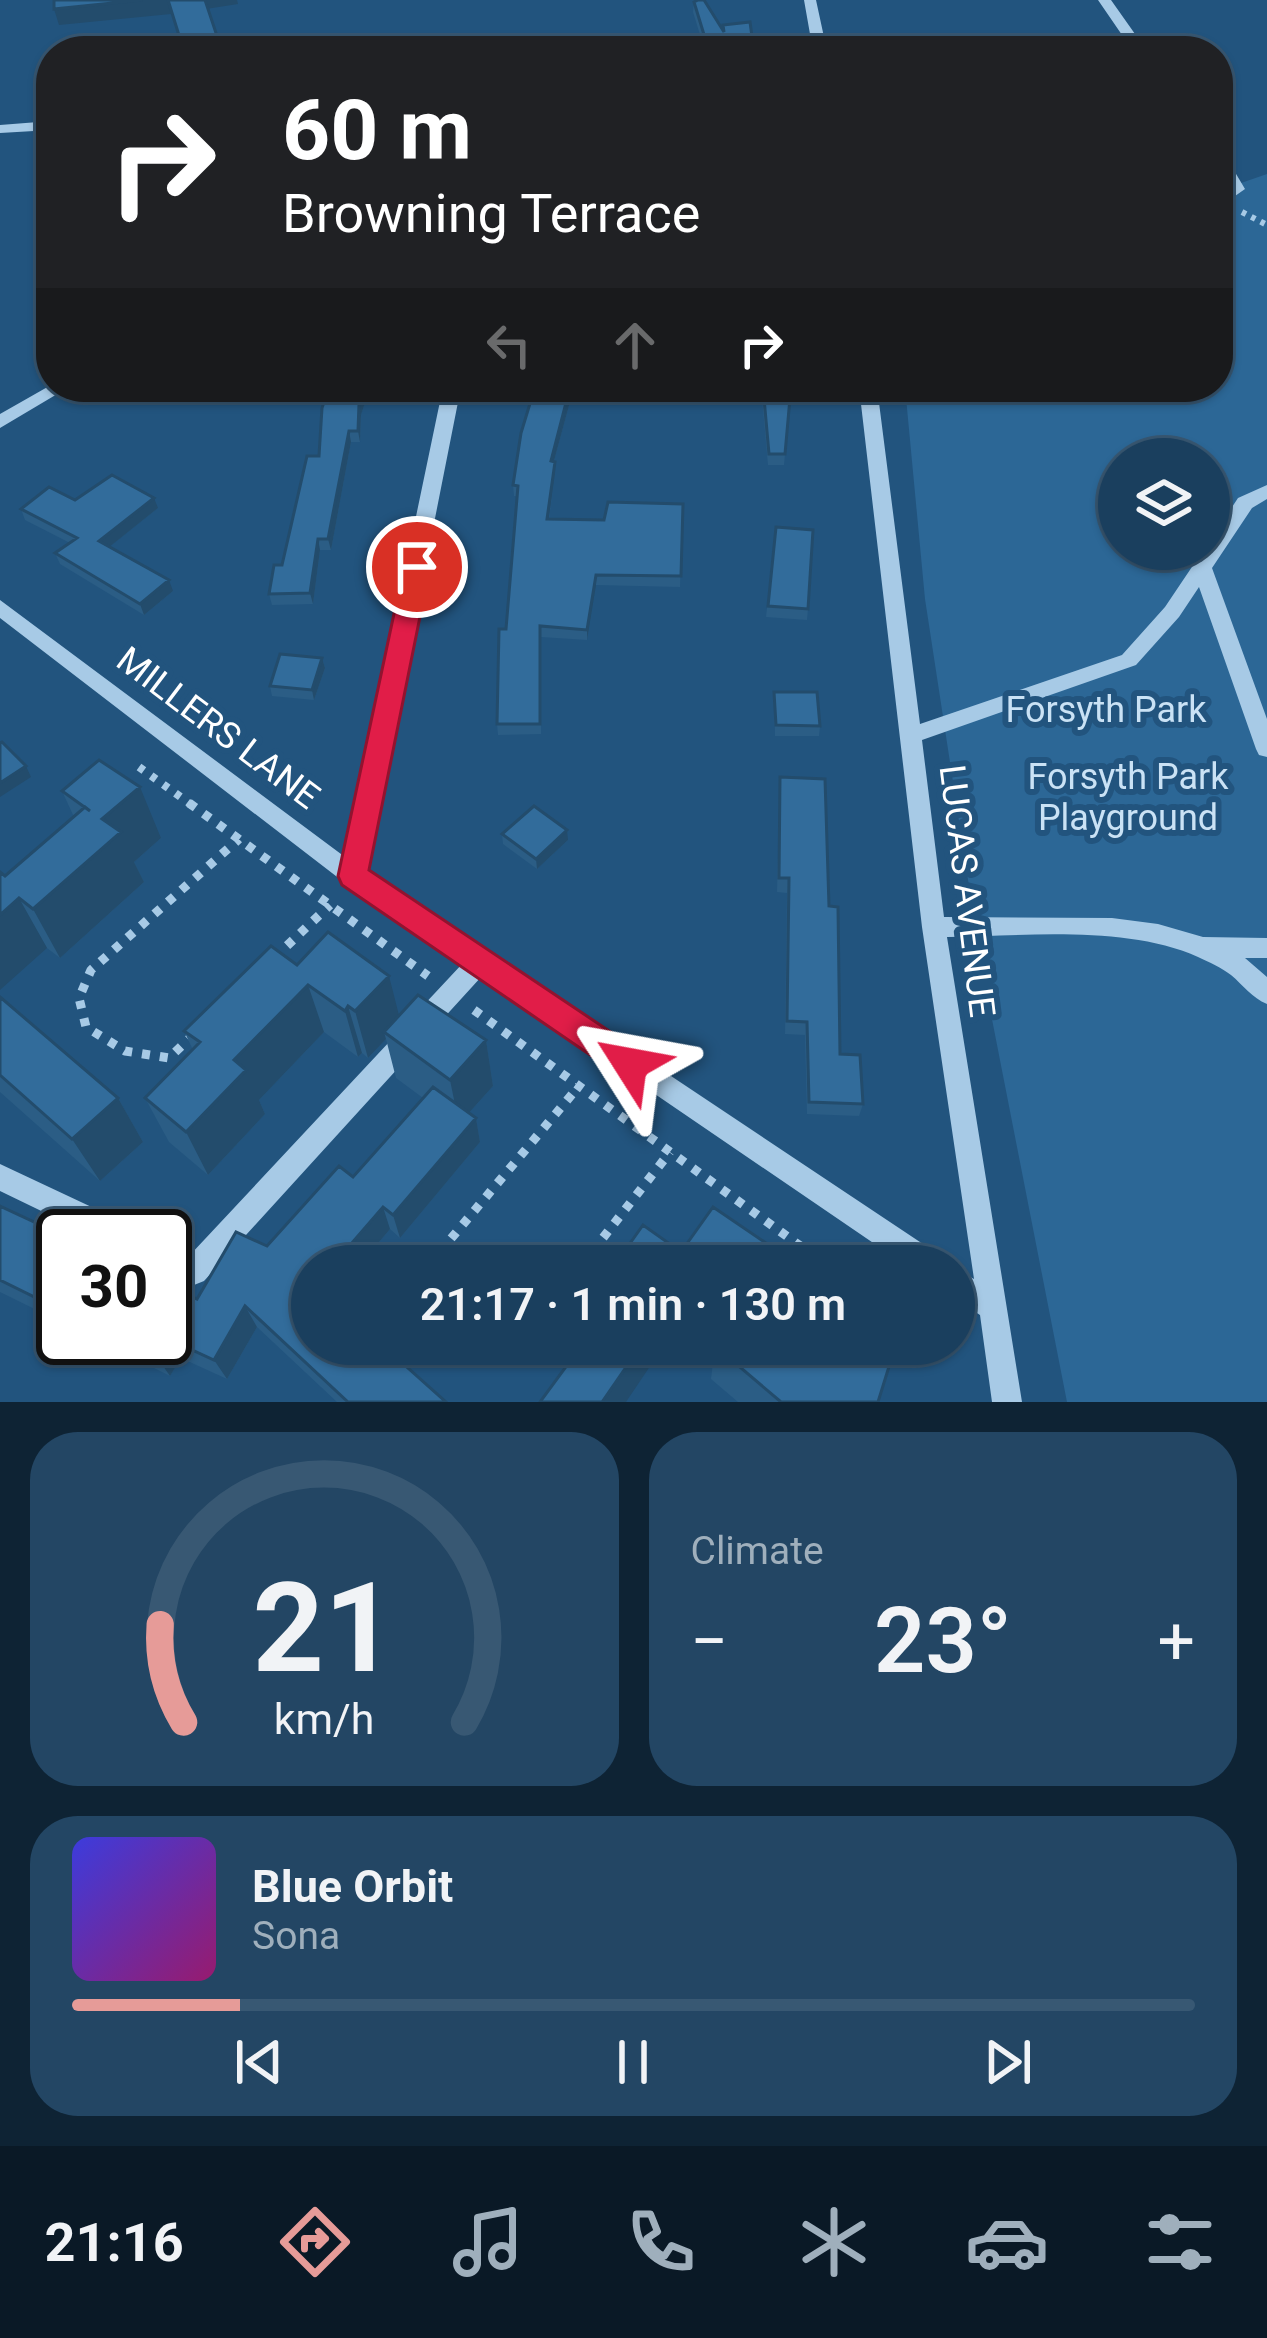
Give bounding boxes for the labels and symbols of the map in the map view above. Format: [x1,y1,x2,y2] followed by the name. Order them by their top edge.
[366,516,468,618] pin
[109,638,327,818] street label: MILLERS LANE
[1006,689,1207,731] park label: Forsyth Park
[1028,756,1229,839] park label: Forsyth Park Playground
[931,762,1003,1020] street label: LUCAS AVENUE
[567,1001,693,1127] position arrow
[36,1209,192,1365] speed limit sign: 30

